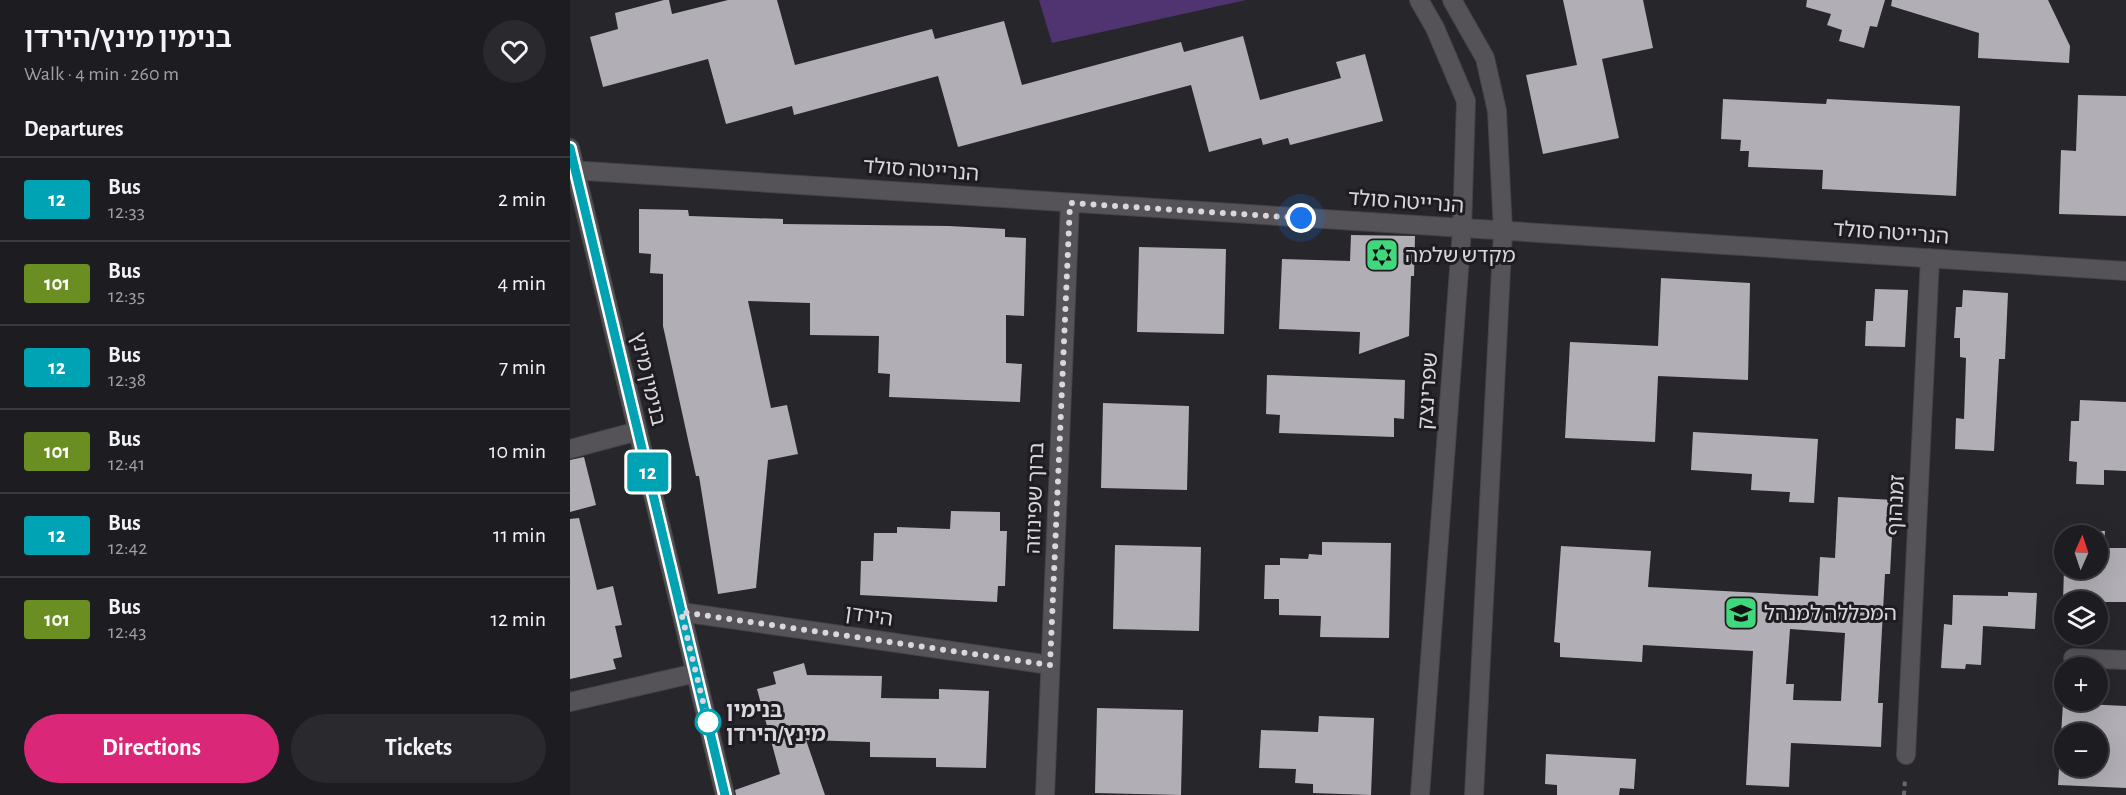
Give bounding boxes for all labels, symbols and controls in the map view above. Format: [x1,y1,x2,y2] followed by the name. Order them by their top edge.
[483,20,546,83] button: heart
[24,25,232,53] text: בנימין מינץ/הירדן
[24,64,179,84] text: Walk · 4 min · 260 m
[24,118,124,140] text: Departures
[862,155,980,185] street label: הנרייטה סולד
[108,176,141,198] text: Bus
[1347,187,1465,217] street label: הנרייטה סולד
[498,188,546,210] text: 2 min
[48,189,66,210] text: 12
[108,202,145,222] text: 12:33
[1286,203,1316,233] your location
[1832,218,1950,248] street label: הנרייטה סולד
[1364,237,1400,273] synagogue icon: מקדש שלמה
[1405,245,1516,266] place label: מקדש שלמה
[108,260,141,282] text: Bus
[498,272,546,294] text: 4 min
[44,273,70,294] text: 101
[108,286,145,306] text: 12:35
[627,330,669,428] street label: בנימין מינץ
[108,344,141,366] text: Bus
[1415,351,1441,431] street label: שפרינצק
[499,356,546,378] text: 7 min
[48,357,66,378] text: 12
[108,370,146,390] text: 12:38
[108,428,141,450] text: Bus
[489,440,546,462] text: 10 min
[44,441,70,462] text: 101
[1023,442,1047,554] street label: ברוך שפינוזה
[621,452,675,492] line badge: 12
[108,454,145,474] text: 12:41
[639,462,657,483] text: 12
[1884,474,1908,536] street label: זמנהוף
[108,512,141,534] text: Bus
[493,524,546,546] text: 11 min
[48,525,66,546] text: 12
[2054,525,2108,579] north arrow
[2054,525,2108,777] map controls
[108,538,147,558] text: 12:42
[2054,591,2108,645] button: layers
[1723,595,1759,631] school or university icon: המכללה למנהל
[108,596,141,618] text: Bus
[844,602,894,630] street label: הירדן
[1764,603,1897,624] place label: המכללה למנהל
[491,608,546,630] text: 12 min
[44,609,70,630] text: 101
[108,622,146,642] text: 12:43
[2054,657,2108,711] button: +
[726,700,826,745] place label: בנימין מינץ/הירדן
[695,709,721,735] marker: בנימין מינץ/הירדן
[24,714,279,783] button: Directions
[291,714,546,783] button: Tickets
[2054,723,2108,777] button: −

